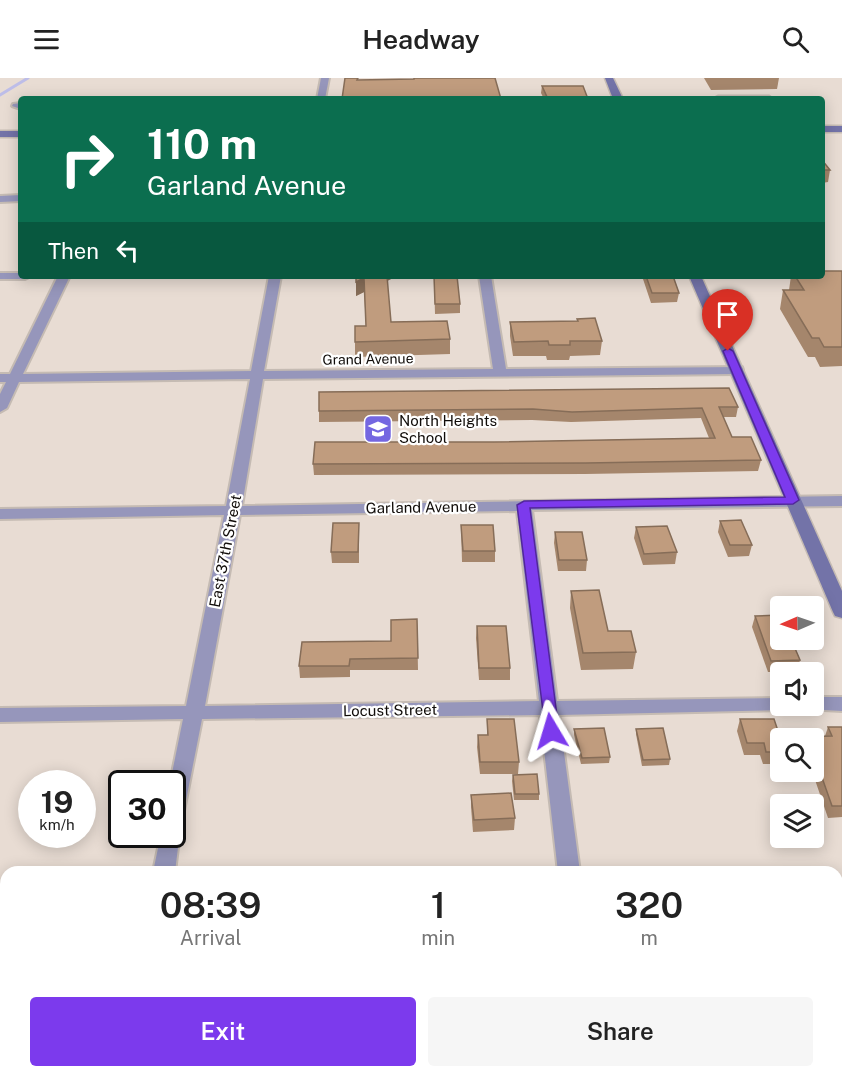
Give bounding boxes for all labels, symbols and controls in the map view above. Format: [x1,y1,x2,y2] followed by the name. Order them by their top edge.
[30,23,63,56] icon: menu
[362,23,480,55] text: Headway
[779,23,812,56] icon: search
[147,119,257,168] text: 110 m
[48,120,126,198] icon: right
[147,169,346,201] text: Garland Avenue
[111,234,144,267] icon: left
[48,238,99,264] text: Then
[702,289,753,351] pin
[711,298,744,331] icon: arrive
[322,350,414,368] street label: Grand Avenue
[399,412,497,446] place label: North Heights School
[362,413,394,445] school or university icon: North Heights School
[206,493,244,609] street label: East 37th Street
[366,498,476,516] street label: Garland Avenue
[770,596,824,650] north arrow
[770,596,824,848] map controls
[770,662,824,716] button: sound
[519,699,583,763] position arrow
[343,701,437,719] street label: Locust Street
[770,728,824,782] button: search
[108,770,186,848] speed limit sign: 30
[41,784,73,820] text: 19
[770,794,824,848] button: layers
[39,816,75,833] text: km/h
[160,884,261,926] text: 08:39
[431,884,446,926] text: 1
[615,884,683,926] text: 320
[180,926,241,950] text: Arrival
[421,926,455,950] text: min
[640,926,658,950] text: m
[30,997,416,1066] button: Exit
[428,997,813,1066] button: Share

